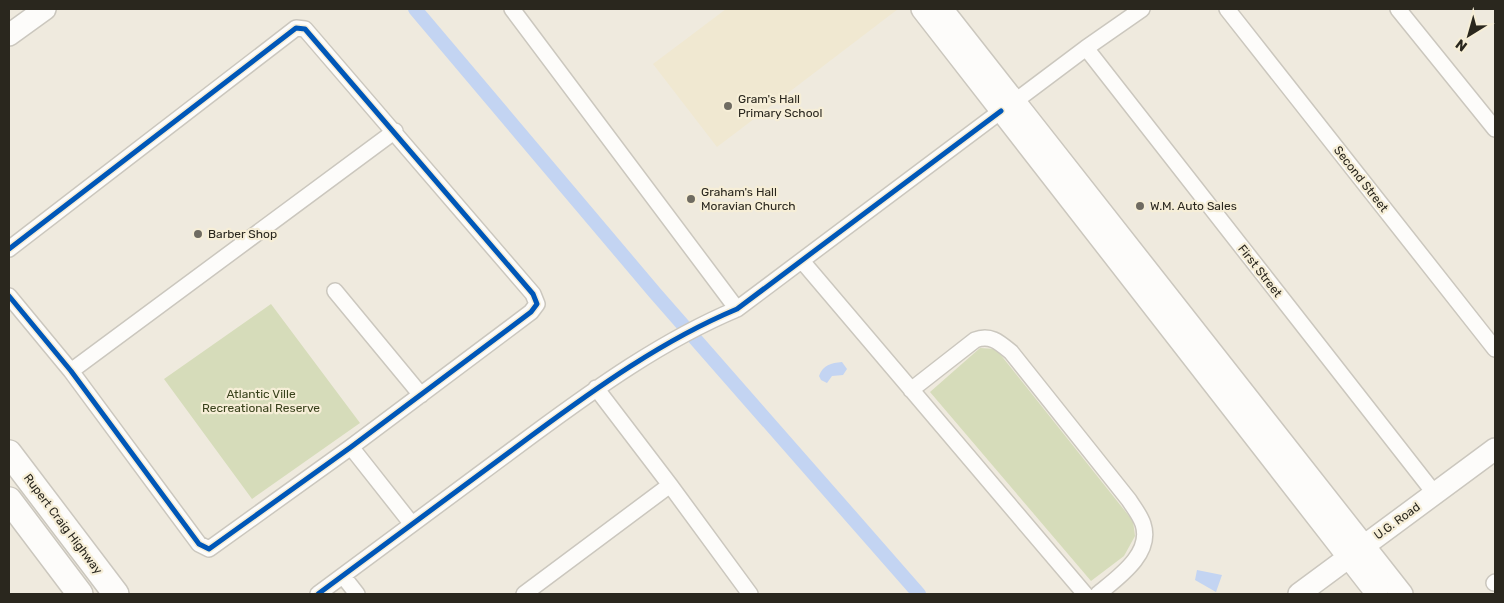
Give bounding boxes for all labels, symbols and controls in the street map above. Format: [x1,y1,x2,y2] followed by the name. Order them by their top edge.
[1444,10,1494,60] north arrow
[1452,35,1471,55] text: N
[738,92,822,120] place label: Gram's Hall Primary School
[722,100,734,112] marker: Gram's Hall Primary School
[1331,143,1391,215] street label: Second Street
[701,185,796,213] place label: Graham's Hall Moravian Church
[685,193,697,205] marker: Graham's Hall Moravian Church
[1150,199,1237,213] place label: W.M. Auto Sales
[1134,200,1146,212] marker: W.M. Auto Sales
[208,227,277,241] place label: Barber Shop
[192,228,204,240] marker: Barber Shop
[1235,242,1285,300] street label: First Street
[202,387,320,415] park label: Atlantic Ville Recreational Reserve
[21,471,105,577] street label: Rupert Craig Highway
[1371,500,1423,542] street label: U.G. Road

